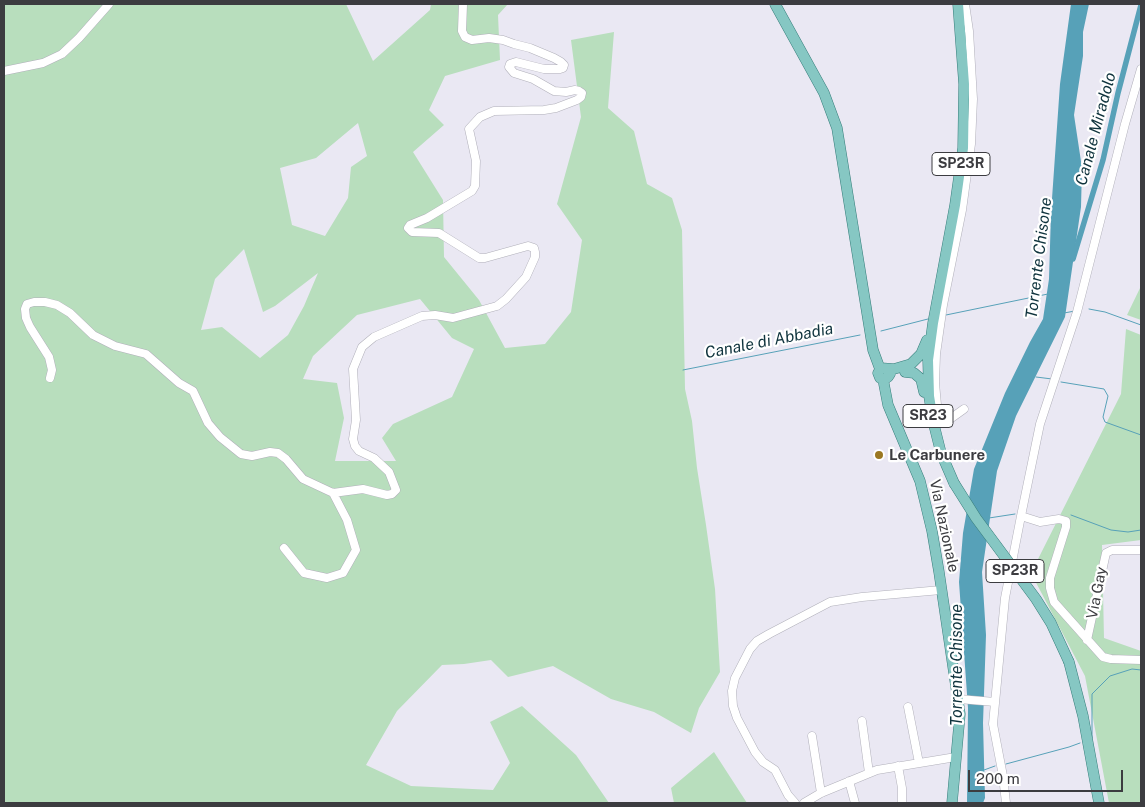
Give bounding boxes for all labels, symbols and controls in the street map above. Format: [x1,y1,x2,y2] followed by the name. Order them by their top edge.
[1072,70,1120,188] water label: Canale Miradolo
[932,152,990,175] road number: SP23R
[1022,196,1056,320] water label: Torrente Chisone
[703,319,835,363] water label: Canale di Abbadia
[903,404,953,428] road number: SR23
[889,446,985,464] place label: Le Carbunere
[873,449,885,461] marker: Le Carbunere
[925,478,963,574] street label: Via Nazionale
[986,560,1044,582] road number: SP23R
[1083,565,1111,621] street label: Via Gay
[947,604,967,726] water label: Torrente Chisone
[970,760,1125,792] scale bar
[976,770,1020,787] text: 200 m

